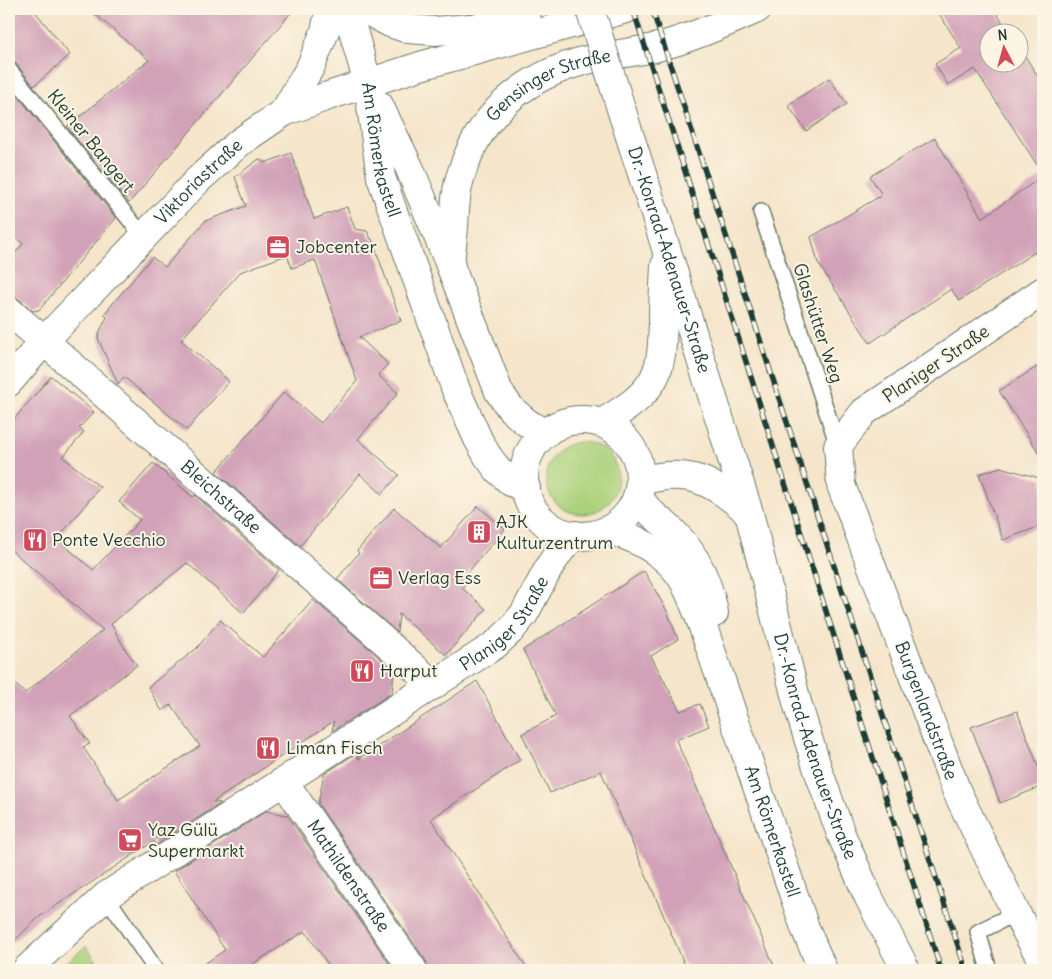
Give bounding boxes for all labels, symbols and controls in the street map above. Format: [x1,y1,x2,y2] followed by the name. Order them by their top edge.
[980,22,1030,72] north arrow
[997,26,1008,45] text: N
[481,43,613,126] street label: Gensinger Straße
[357,81,406,220] street label: Am Römerkastell
[43,84,140,197] street label: Kleiner Bangert
[150,133,247,229] street label: Viktoriastraße
[623,144,716,376] street label: Dr.-Konrad-Adenauer-Straße
[265,234,291,260] office icon: Jobcenter
[296,235,378,258] place label: Jobcenter
[788,260,849,386] street label: Glashütter Weg
[878,319,993,408] street label: Planiger Straße
[176,455,266,538] street label: Bleichstraße
[496,510,614,554] place label: AJK Kulturzentrum
[466,519,492,545] building icon: AJK Kulturzentrum
[22,527,48,553] restaurant icon: Ponte Vecchio
[52,528,166,551] place label: Ponte Vecchio
[368,565,394,591] office icon: Verlag Ess
[398,566,481,589] place label: Verlag Ess
[455,572,553,676] street label: Planiger Straße
[769,631,863,863] street label: Dr.-Konrad-Adenauer-Straße
[890,638,963,783] street label: Burgenlandstraße
[349,658,375,684] restaurant icon: Harput
[380,659,437,682] place label: Harput
[255,735,281,761] restaurant icon: Liman Fisch
[286,736,383,759] place label: Liman Fisch
[740,763,806,900] street label: Am Römerkastell
[302,815,396,936] street label: Mathildenstraße
[148,818,244,862] place label: Yaz Gülü Supermarkt
[117,827,143,853] supermarket icon: Yaz Gülü Supermarkt

